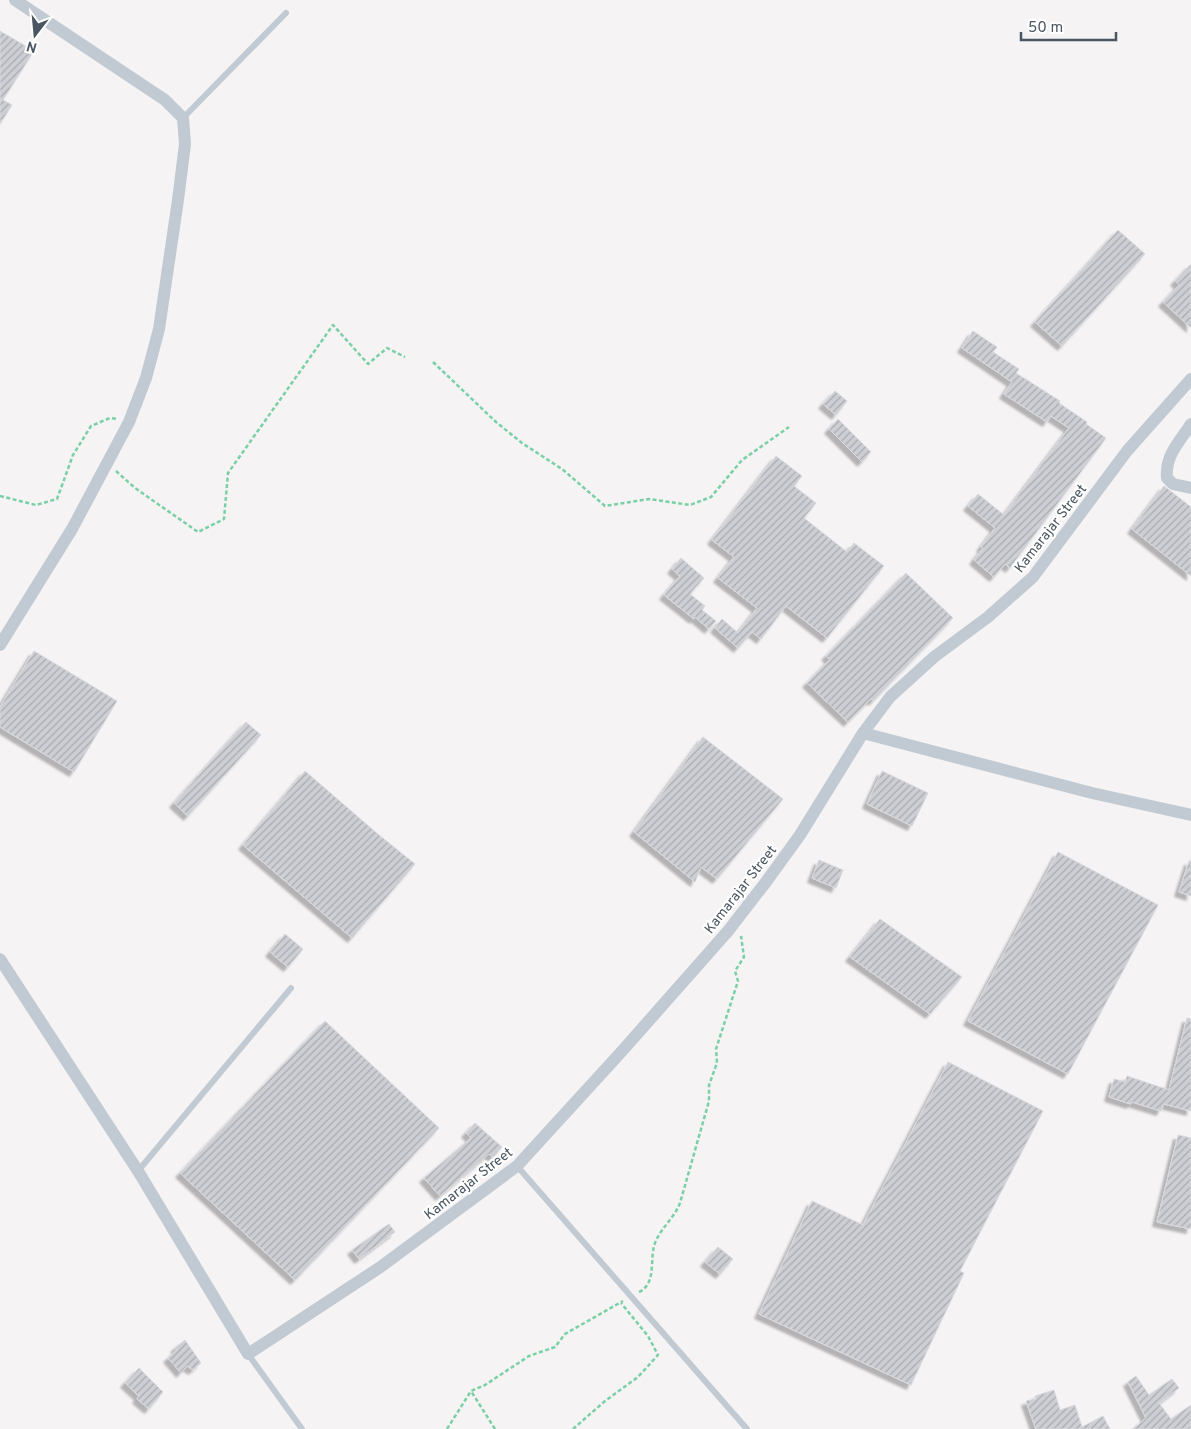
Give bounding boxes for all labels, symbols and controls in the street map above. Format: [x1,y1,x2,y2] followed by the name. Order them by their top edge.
[10,10,60,60] north arrow
[1021,10,1116,42] scale bar
[1028,19,1063,38] text: 50 m
[25,36,39,56] text: N
[1011,481,1091,576] street label: Kamarajar Street
[701,842,781,937] street label: Kamarajar Street
[421,1144,516,1224] street label: Kamarajar Street

